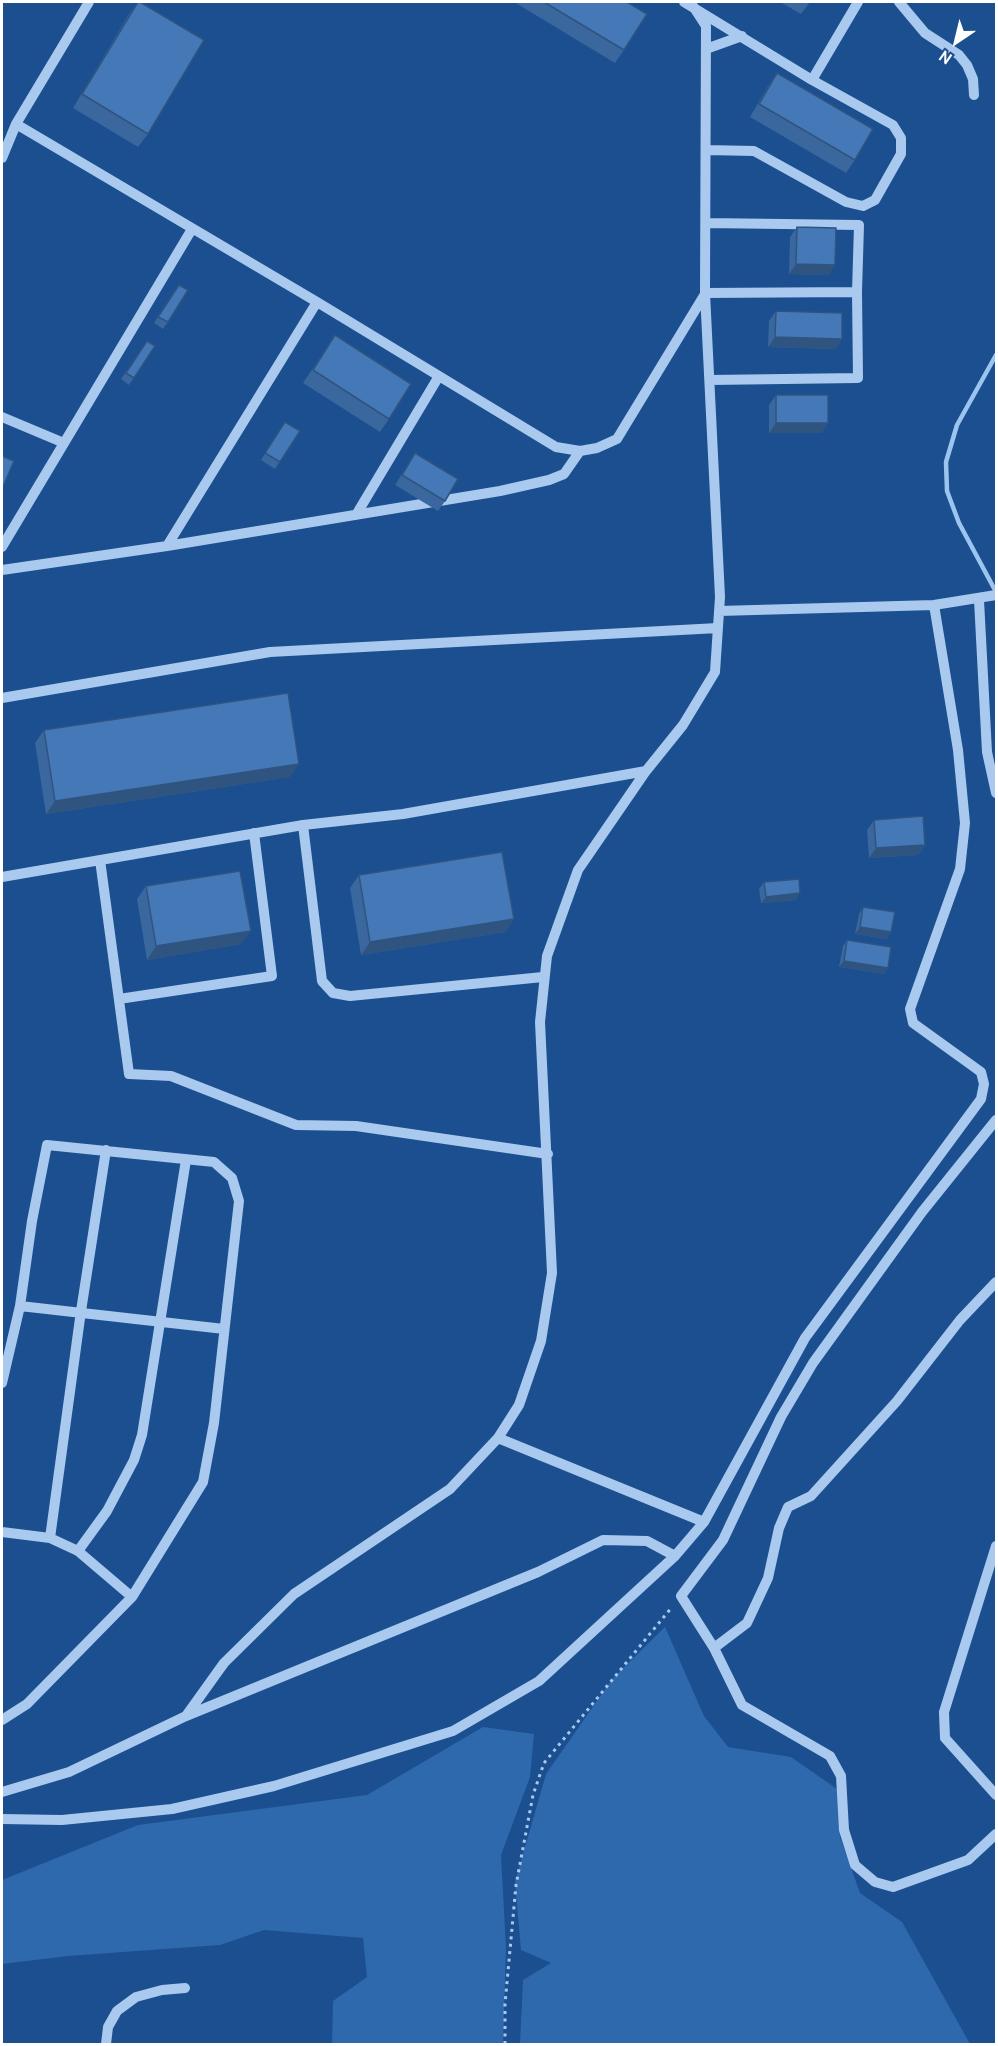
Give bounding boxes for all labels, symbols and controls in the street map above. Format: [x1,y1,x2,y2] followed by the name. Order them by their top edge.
[926,12,986,72] north arrow
[935,46,955,68] text: N

